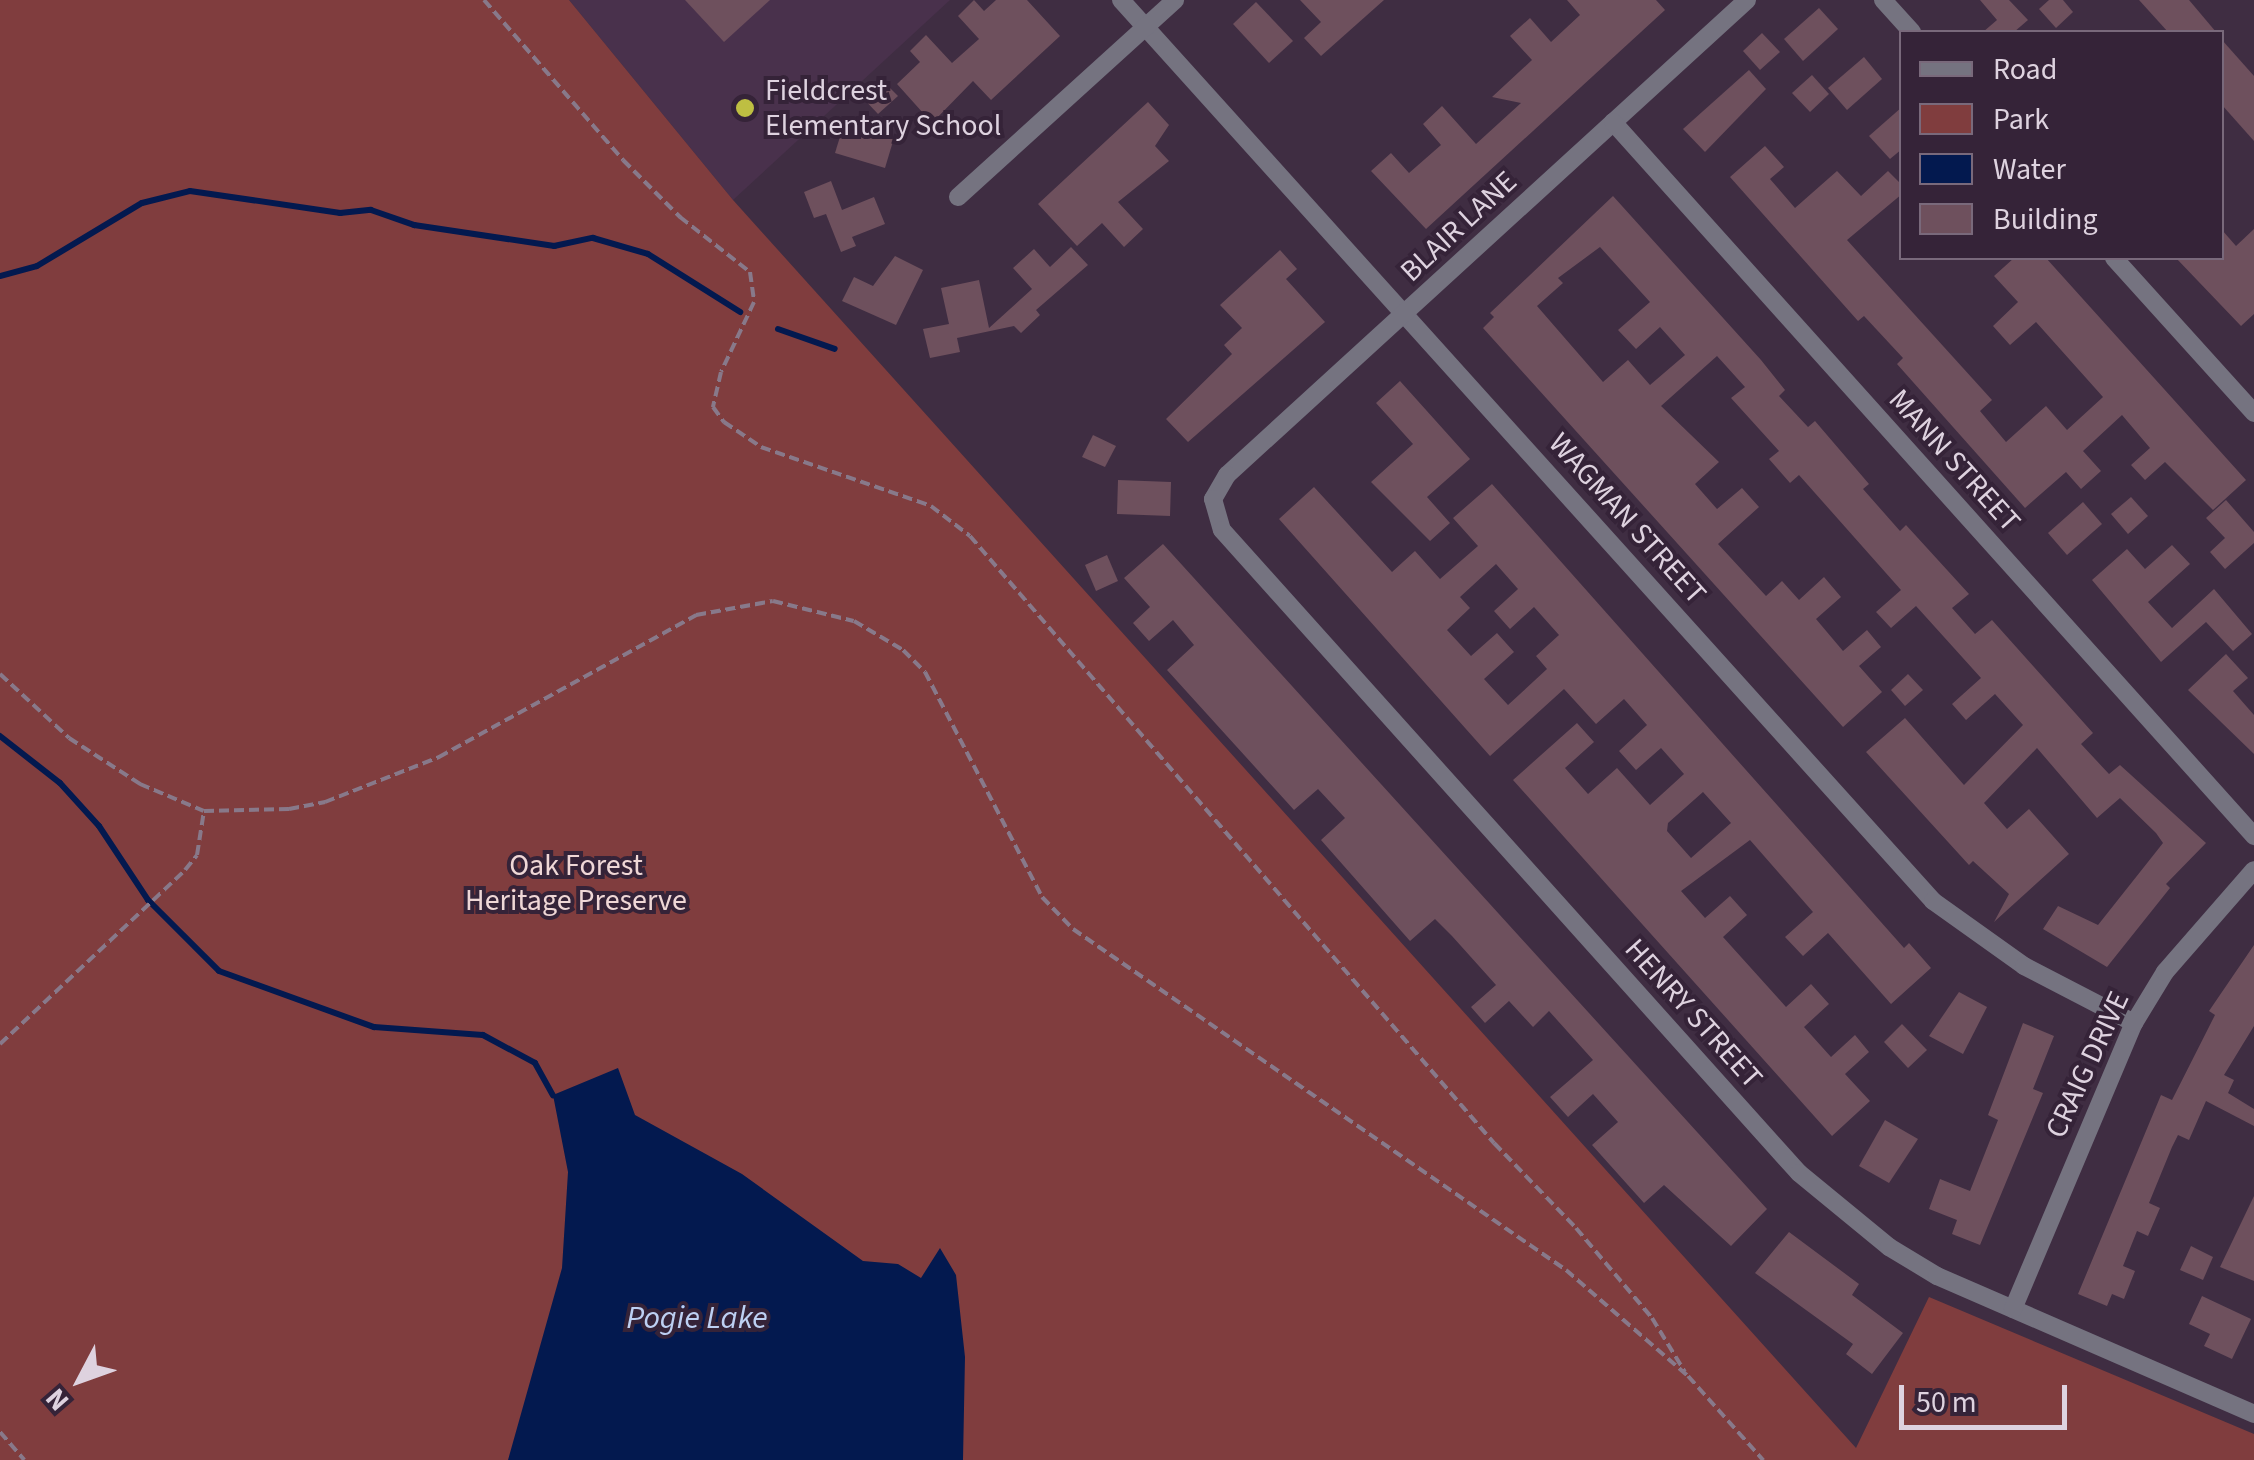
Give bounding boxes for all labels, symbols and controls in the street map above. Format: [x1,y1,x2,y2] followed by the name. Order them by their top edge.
[1899,30,2224,260] legend
[1993,48,2057,91] text: Road
[765,73,1001,144] place label: Fieldcrest Elementary School
[734,97,756,119] marker: Fieldcrest Elementary School
[1993,98,2049,141] text: Park
[1993,148,2066,191] text: Water
[1393,164,1525,290] street label: BLAIR LANE
[1993,198,2098,241] text: Building
[1881,382,2027,540] street label: MANN STREET
[1541,426,1713,612] street label: WAGMAN STREET
[465,848,687,918] park label: Oak Forest Heritage Preserve
[1617,932,1769,1096] street label: HENRY STREET
[2038,986,2138,1144] street label: CRAIG DRIVE
[626,1299,768,1337] water label: Pogie Lake
[30,1330,130,1430] north arrow
[1904,1365,2072,1427] scale bar
[36,1380,79,1420] text: N
[1916,1381,1977,1424] text: 50 m

